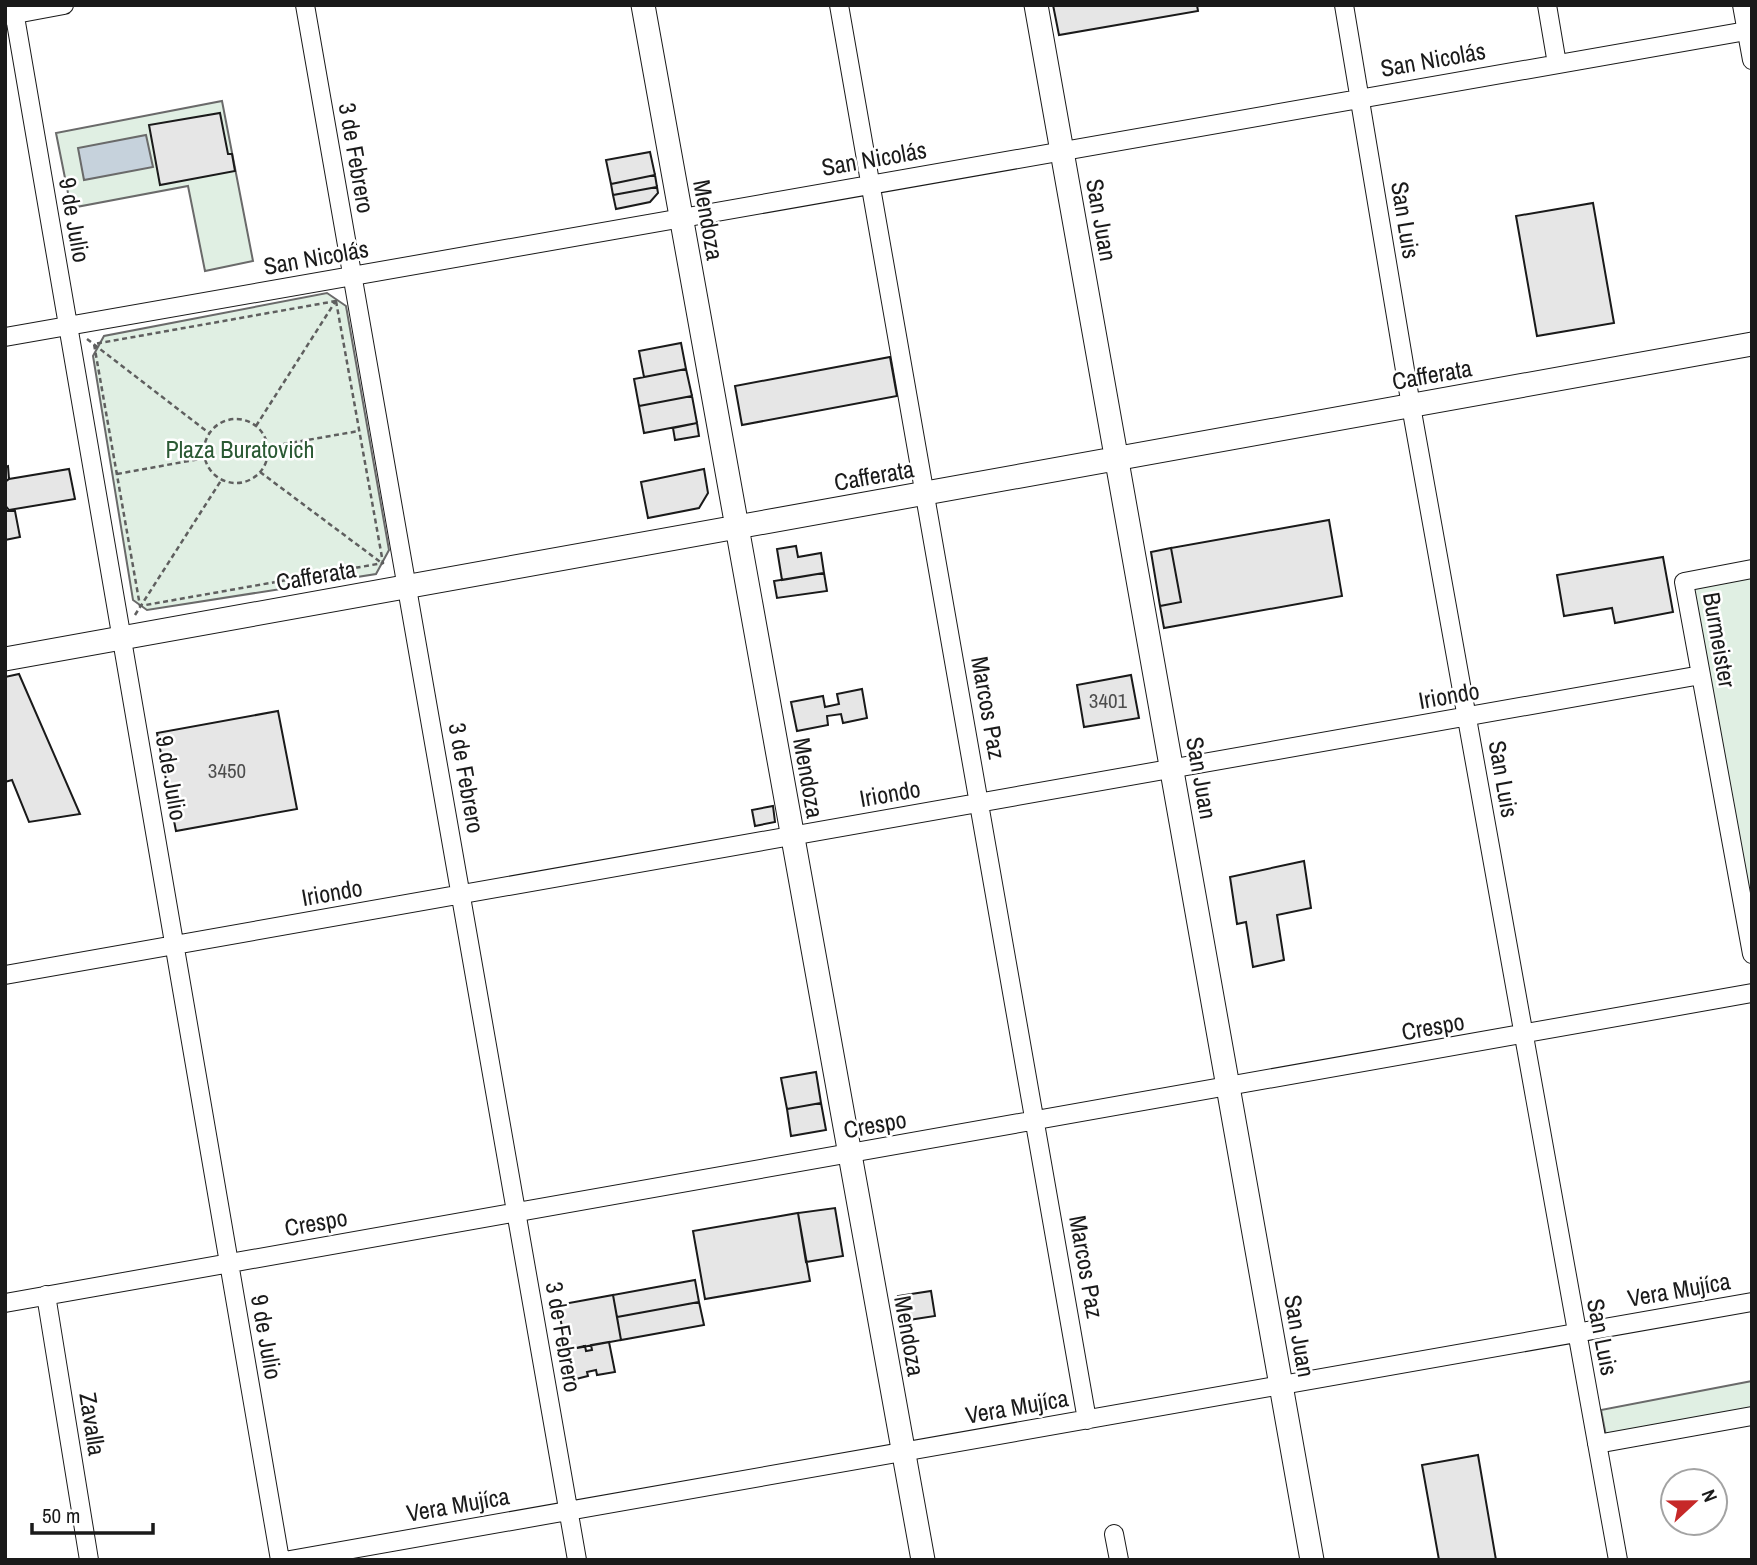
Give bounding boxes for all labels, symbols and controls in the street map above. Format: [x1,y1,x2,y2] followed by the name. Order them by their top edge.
[1378,34,1488,84] street label: San Nicolás
[332,100,382,216] street label: 3 de Febrero
[819,133,929,183] street label: San Nicolás
[52,175,98,265] street label: 9 de Julio
[1079,176,1125,264] street label: San Juan
[686,177,732,263] street label: Mendoza
[1384,179,1428,261] street label: San Luis
[261,232,371,282] street label: San Nicolás
[1389,351,1474,397] street label: Cafferata
[166,433,314,465] park label: Plaza Buratovich
[831,452,916,498] street label: Cafferata
[273,552,358,598] street label: Cafferata
[1696,590,1744,690] street label: Burmeister
[964,654,1014,762] street label: Marcos Paz
[1416,674,1482,716] street label: Iriondo
[1089,686,1128,715] house number: 3401
[442,720,492,836] street label: 3 de Febrero
[149,733,195,823] street label: 9 de Julio
[1179,734,1225,822] street label: San Juan
[786,735,832,821] street label: Mendoza
[1481,738,1526,820] street label: San Luis
[208,756,246,785] house number: 3450
[857,772,923,814] street label: Iriondo
[299,871,365,913] street label: Iriondo
[1399,1005,1467,1047] street label: Crespo
[841,1103,909,1145] street label: Crespo
[282,1201,350,1243] street label: Crespo
[1062,1213,1112,1321] street label: Marcos Paz
[1625,1264,1733,1314] street label: Vera Mujíca
[539,1279,589,1395] street label: 3 de Febrero
[244,1292,290,1382] street label: 9 de Julio
[1277,1292,1323,1380] street label: San Juan
[887,1293,933,1379] street label: Mendoza
[1580,1296,1626,1378] street label: San Luis
[963,1381,1071,1431] street label: Vera Mujíca
[72,1390,114,1458] street label: Zavalla
[1659,1467,1729,1537] north arrow
[404,1479,512,1529] street label: Vera Mujíca
[1696,1486,1724,1506] text: N
[32,1492,152,1536] scale bar
[42,1501,80,1530] text: 50 m

